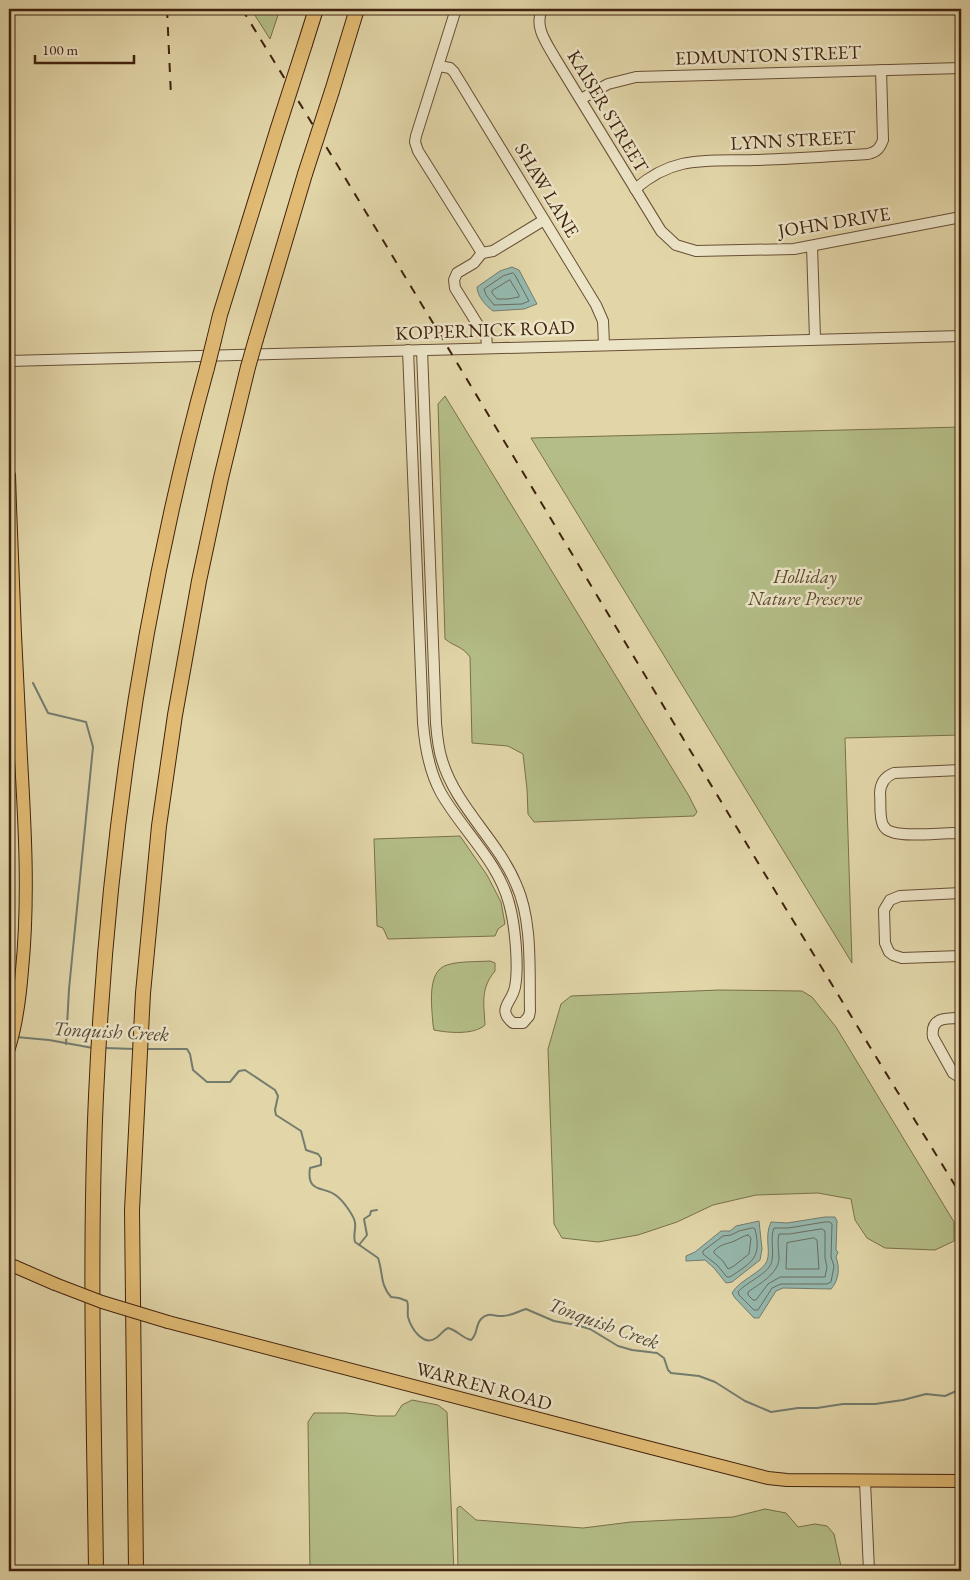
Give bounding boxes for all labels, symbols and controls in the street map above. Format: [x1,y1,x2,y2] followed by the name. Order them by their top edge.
[35,32,134,64] scale bar
[675,39,862,71] street label: EDMUNTON STREET
[42,40,79,59] text: 100 m
[562,45,655,177] street label: KAISER STREET
[730,124,856,156] street label: LYNN STREET
[509,138,585,242] street label: SHAW LANE
[774,201,892,243] street label: JOHN DRIVE
[395,314,575,346] street label: KOPPERNICK ROAD
[747,564,863,611] park label: Holliday Nature Preserve
[52,1015,170,1048] water label: Tonquish Creek
[545,1291,663,1356] water label: Tonquish Creek
[413,1356,555,1416] street label: WARREN ROAD

